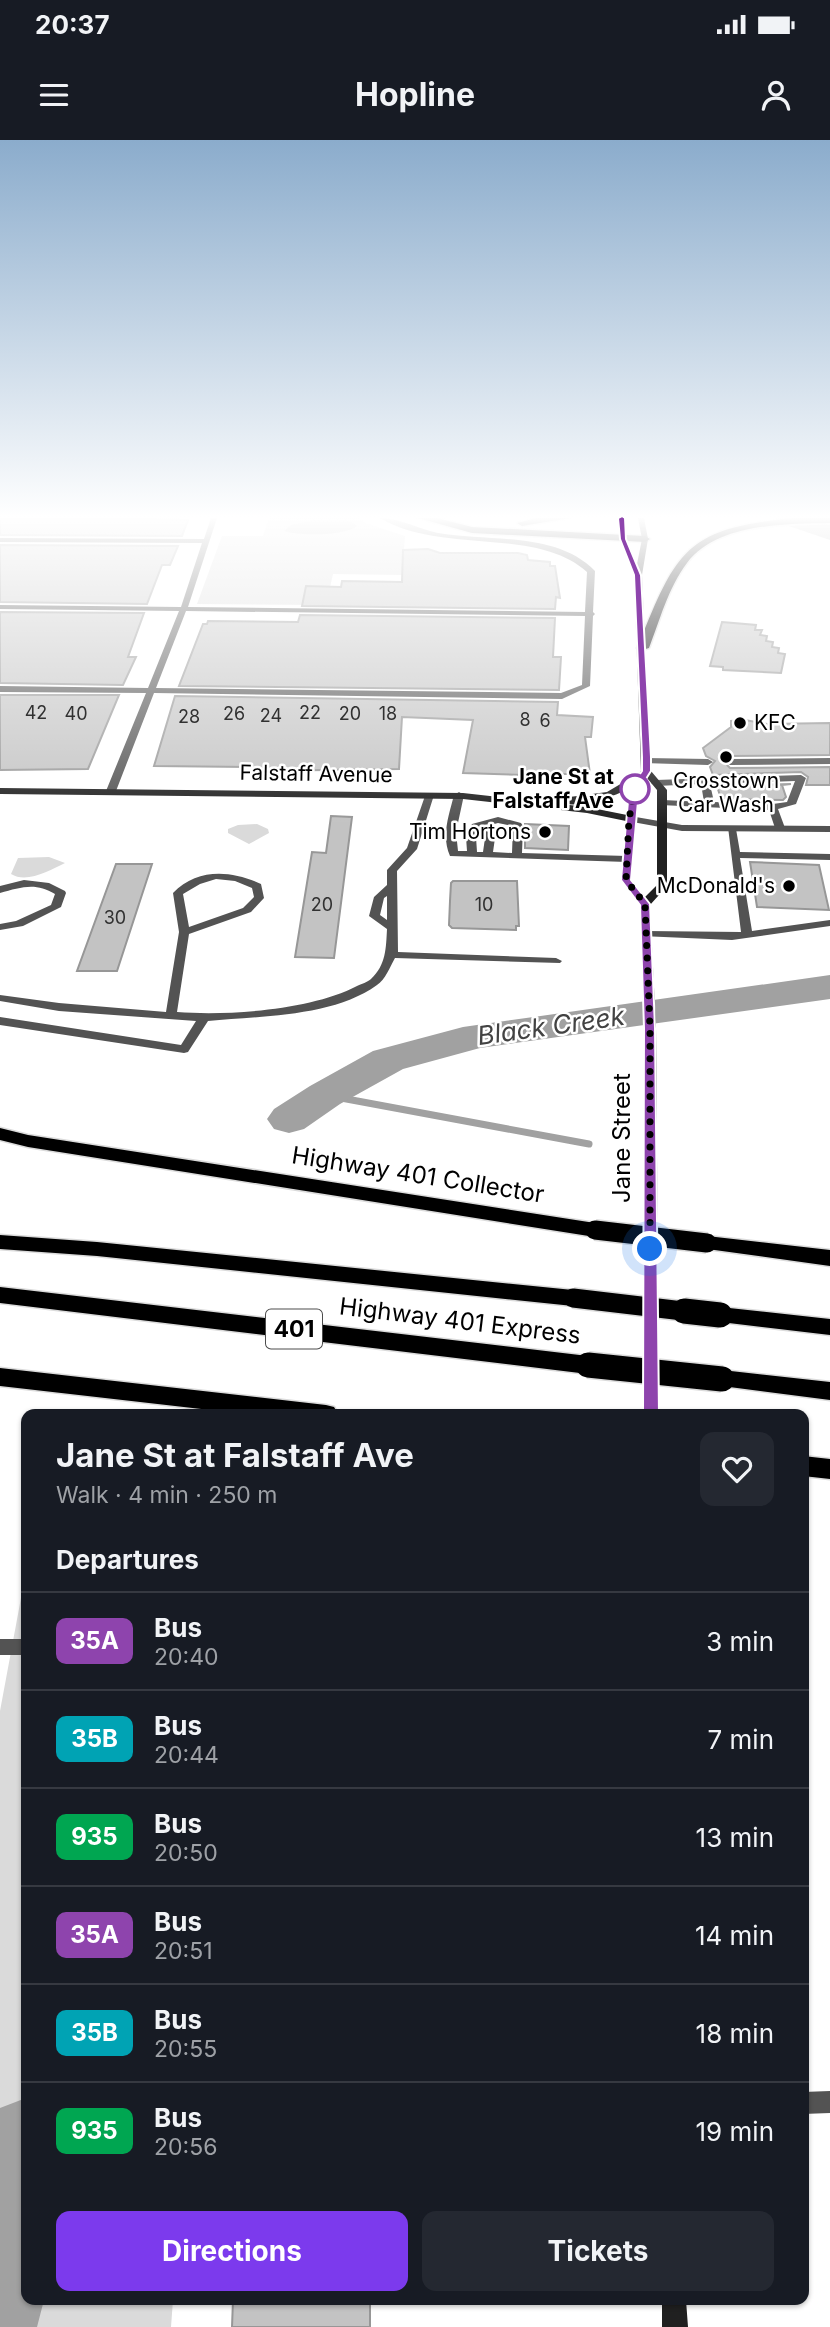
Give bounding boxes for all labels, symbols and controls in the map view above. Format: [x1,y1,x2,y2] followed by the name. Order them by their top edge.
[35,9,110,40] text: 20:37
[355,75,475,114] text: Hopline
[35,76,73,114] icon: menu
[757,76,795,114] icon: person
[25,702,47,723] house number: 42
[299,702,321,723] house number: 22
[65,703,87,724] house number: 40
[223,703,245,724] house number: 26
[339,703,361,724] house number: 20
[379,703,397,724] house number: 18
[260,705,282,726] house number: 24
[178,706,200,727] house number: 28
[519,709,531,730] house number: 8
[539,710,551,731] house number: 6
[754,710,796,735] place label: KFC
[732,715,748,731] marker: KFC
[718,749,734,765] marker: Crosstown Car Wash
[239,760,393,787] street label: Falstaff Avenue
[493,764,614,813] place label: Jane St at Falstaff Ave
[673,768,779,817] place label: Crosstown Car Wash
[620,774,650,804] marker: Jane St at Falstaff Ave
[409,819,531,844] place label: Tim Hortons
[537,824,553,840] marker: Tim Hortons
[657,873,775,898] place label: McDonald's
[781,878,797,894] marker: McDonald's
[311,894,333,915] house number: 20
[475,894,493,915] house number: 10
[104,907,126,928] house number: 30
[475,1000,627,1051] water label: Black Creek
[607,1073,636,1203] street label: Jane Street
[290,1140,546,1209] street label: Highway 401 Collector
[632,1231,667,1266] your location
[338,1291,582,1350] street label: Highway 401 Express
[266,1310,322,1348] road number: 401
[700,1432,774,1506] button: heart
[56,1435,414,1475] text: Jane St at Falstaff Ave
[56,1481,278,1509] text: Walk · 4 min · 250 m
[56,1544,199,1575] text: Departures
[154,1612,202,1643] text: Bus
[70,1626,119,1655] text: 35A
[706,1626,774,1657] text: 3 min
[154,1643,219,1671] text: 20:40
[154,1710,202,1741] text: Bus
[71,1724,118,1753] text: 35B
[708,1724,774,1755] text: 7 min
[154,1741,219,1769] text: 20:44
[154,1808,202,1839] text: Bus
[71,1822,118,1851] text: 935
[696,1822,774,1853] text: 13 min
[154,1839,218,1867] text: 20:50
[154,1906,202,1937] text: Bus
[70,1920,119,1949] text: 35A
[695,1920,774,1951] text: 14 min
[154,1937,213,1965] text: 20:51
[154,2004,202,2035] text: Bus
[71,2018,118,2047] text: 35B
[696,2018,774,2049] text: 18 min
[154,2035,217,2063] text: 20:55
[154,2102,202,2133] text: Bus
[71,2116,118,2145] text: 935
[696,2116,774,2147] text: 19 min
[154,2133,217,2161] text: 20:56
[56,2211,408,2291] button: Directions
[422,2211,774,2291] button: Tickets

